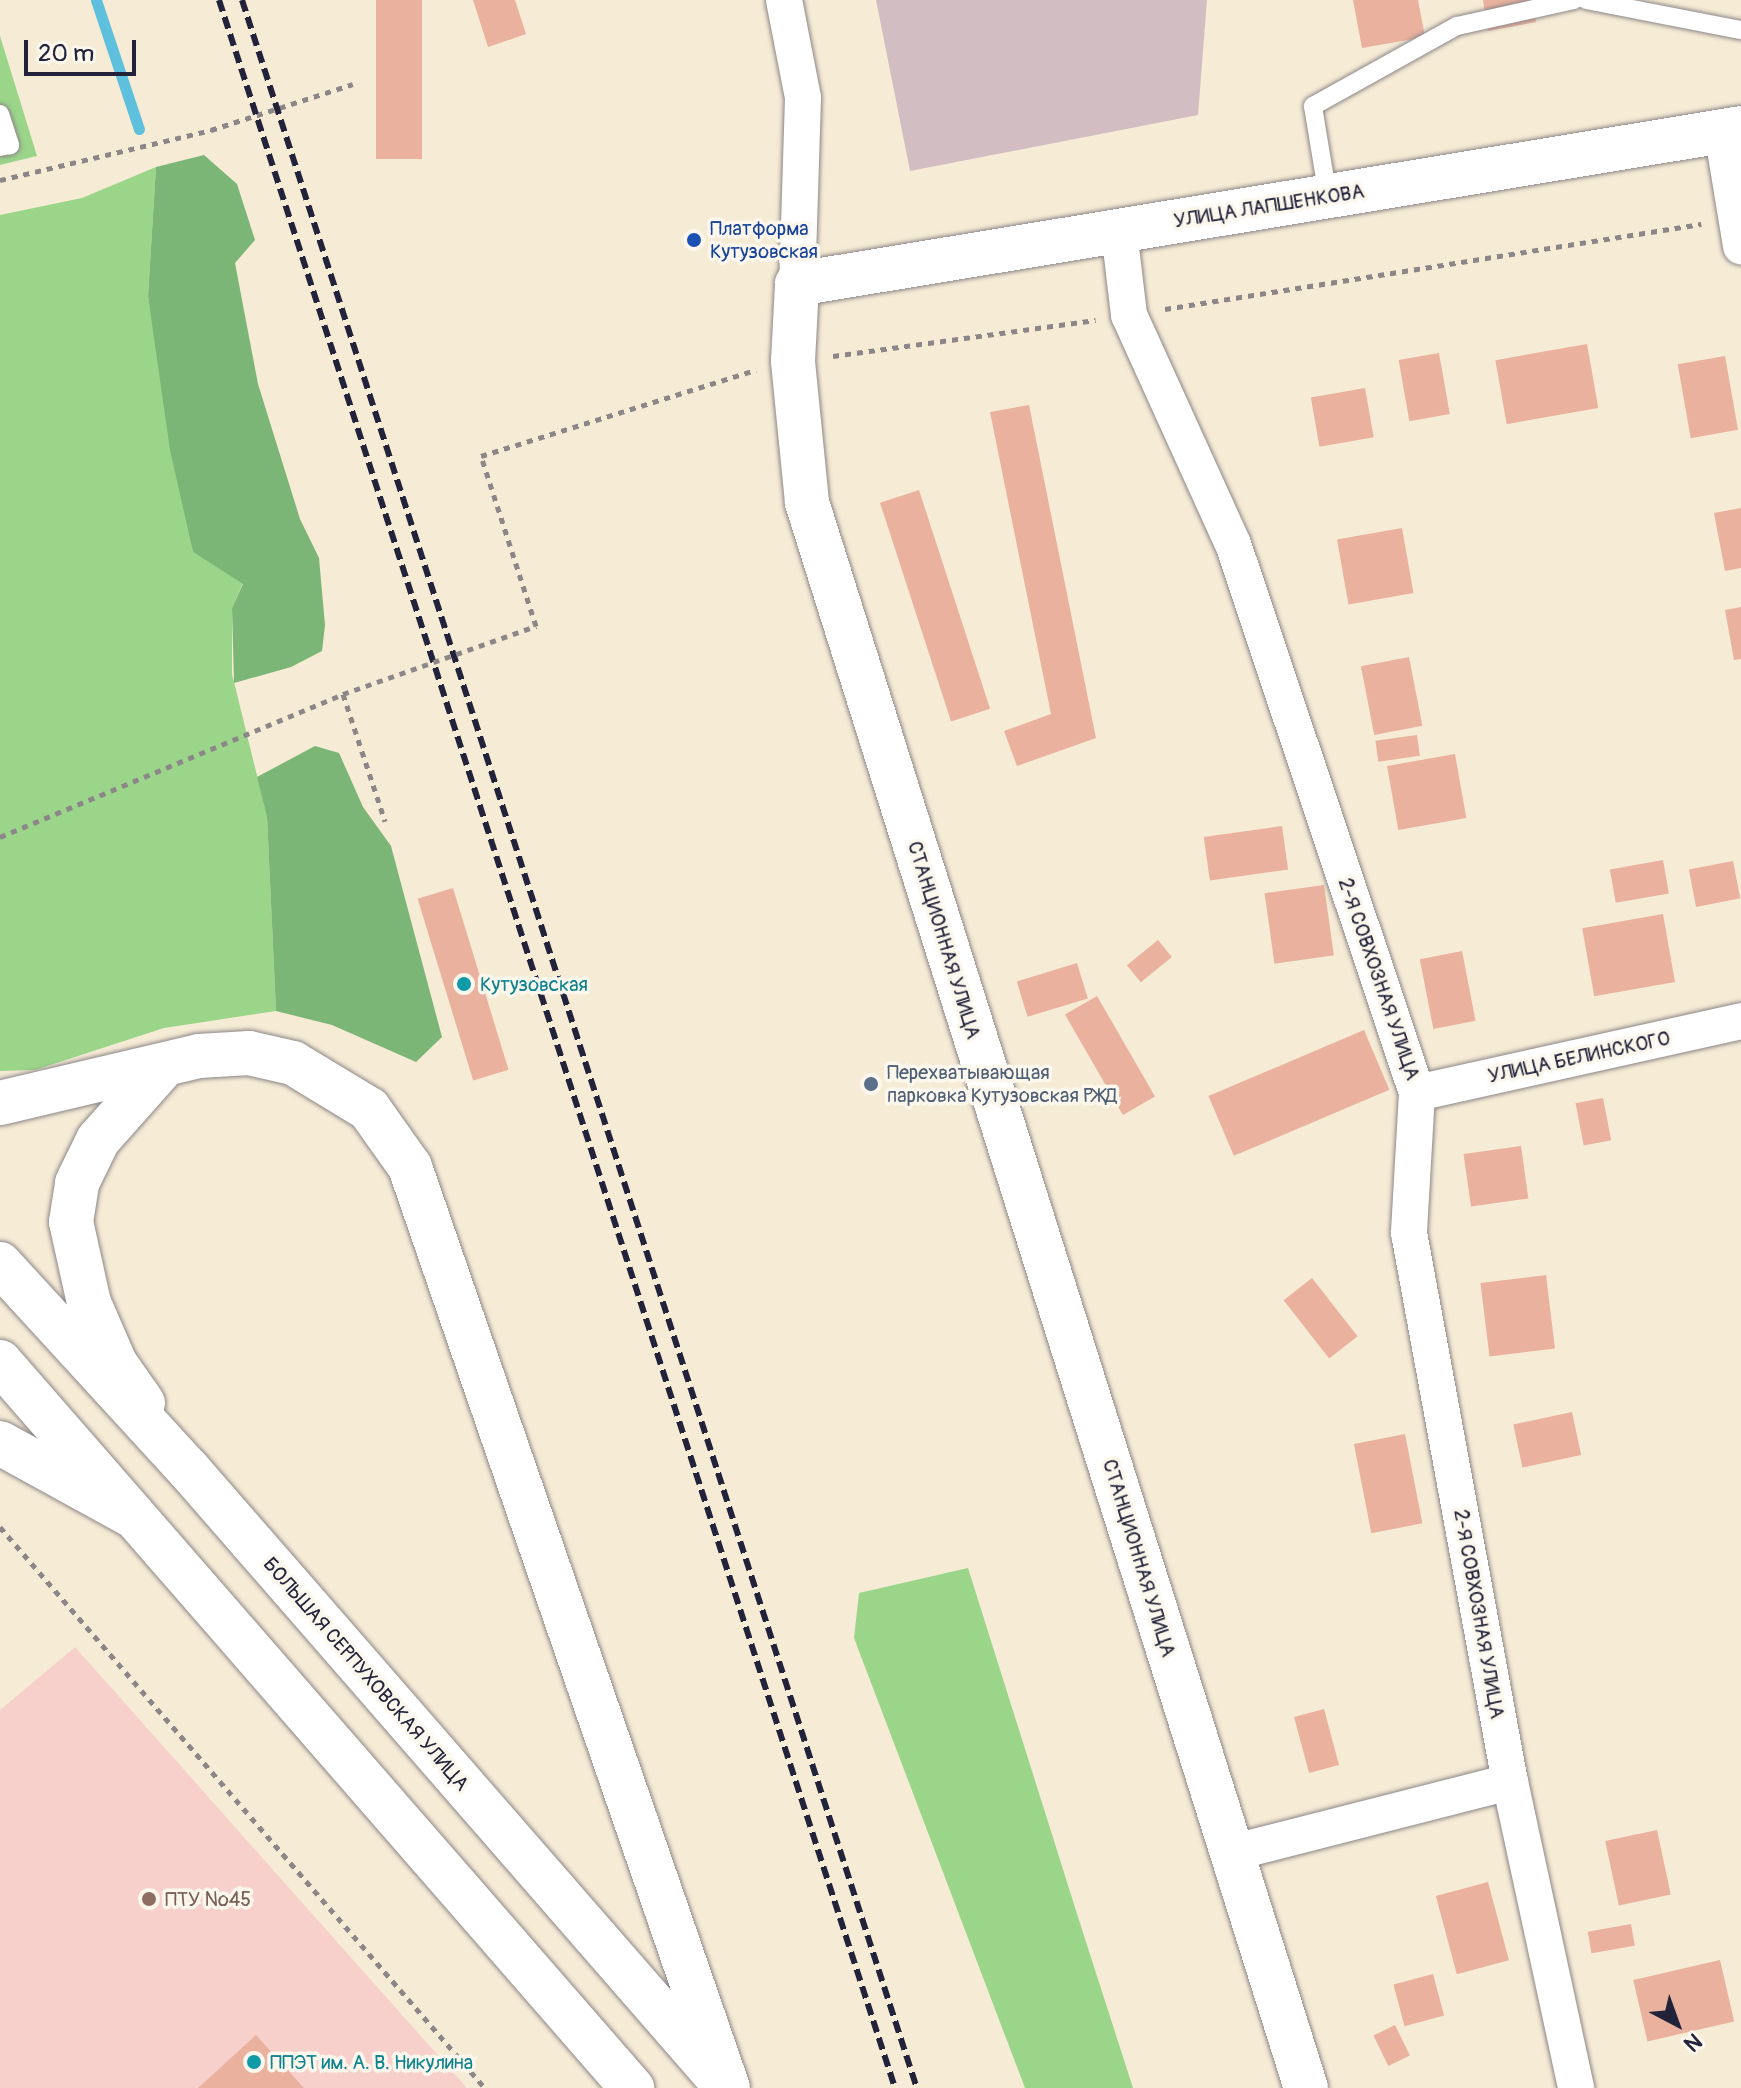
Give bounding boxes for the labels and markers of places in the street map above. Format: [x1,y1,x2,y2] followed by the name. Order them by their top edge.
[710,216,818,263] place label: Платформа Кутузовская
[685,231,703,249] marker: Платформа Кутузовская
[480,972,588,996] place label: Кутузовская
[455,975,473,993] marker: Кутузовская
[887,1060,1117,1107] place label: Перехватывающая парковка Кутузовская РЖД
[862,1075,880,1093] marker: Перехватывающая парковка Кутузовская РЖД
[165,1887,251,1911] place label: ПТУ №45
[140,1890,158,1908] marker: ПТУ №45
[270,2050,473,2074] place label: ППЭТ им. А. В. Никулина
[245,2053,263,2071] marker: ППЭТ им. А. В. Никулина

